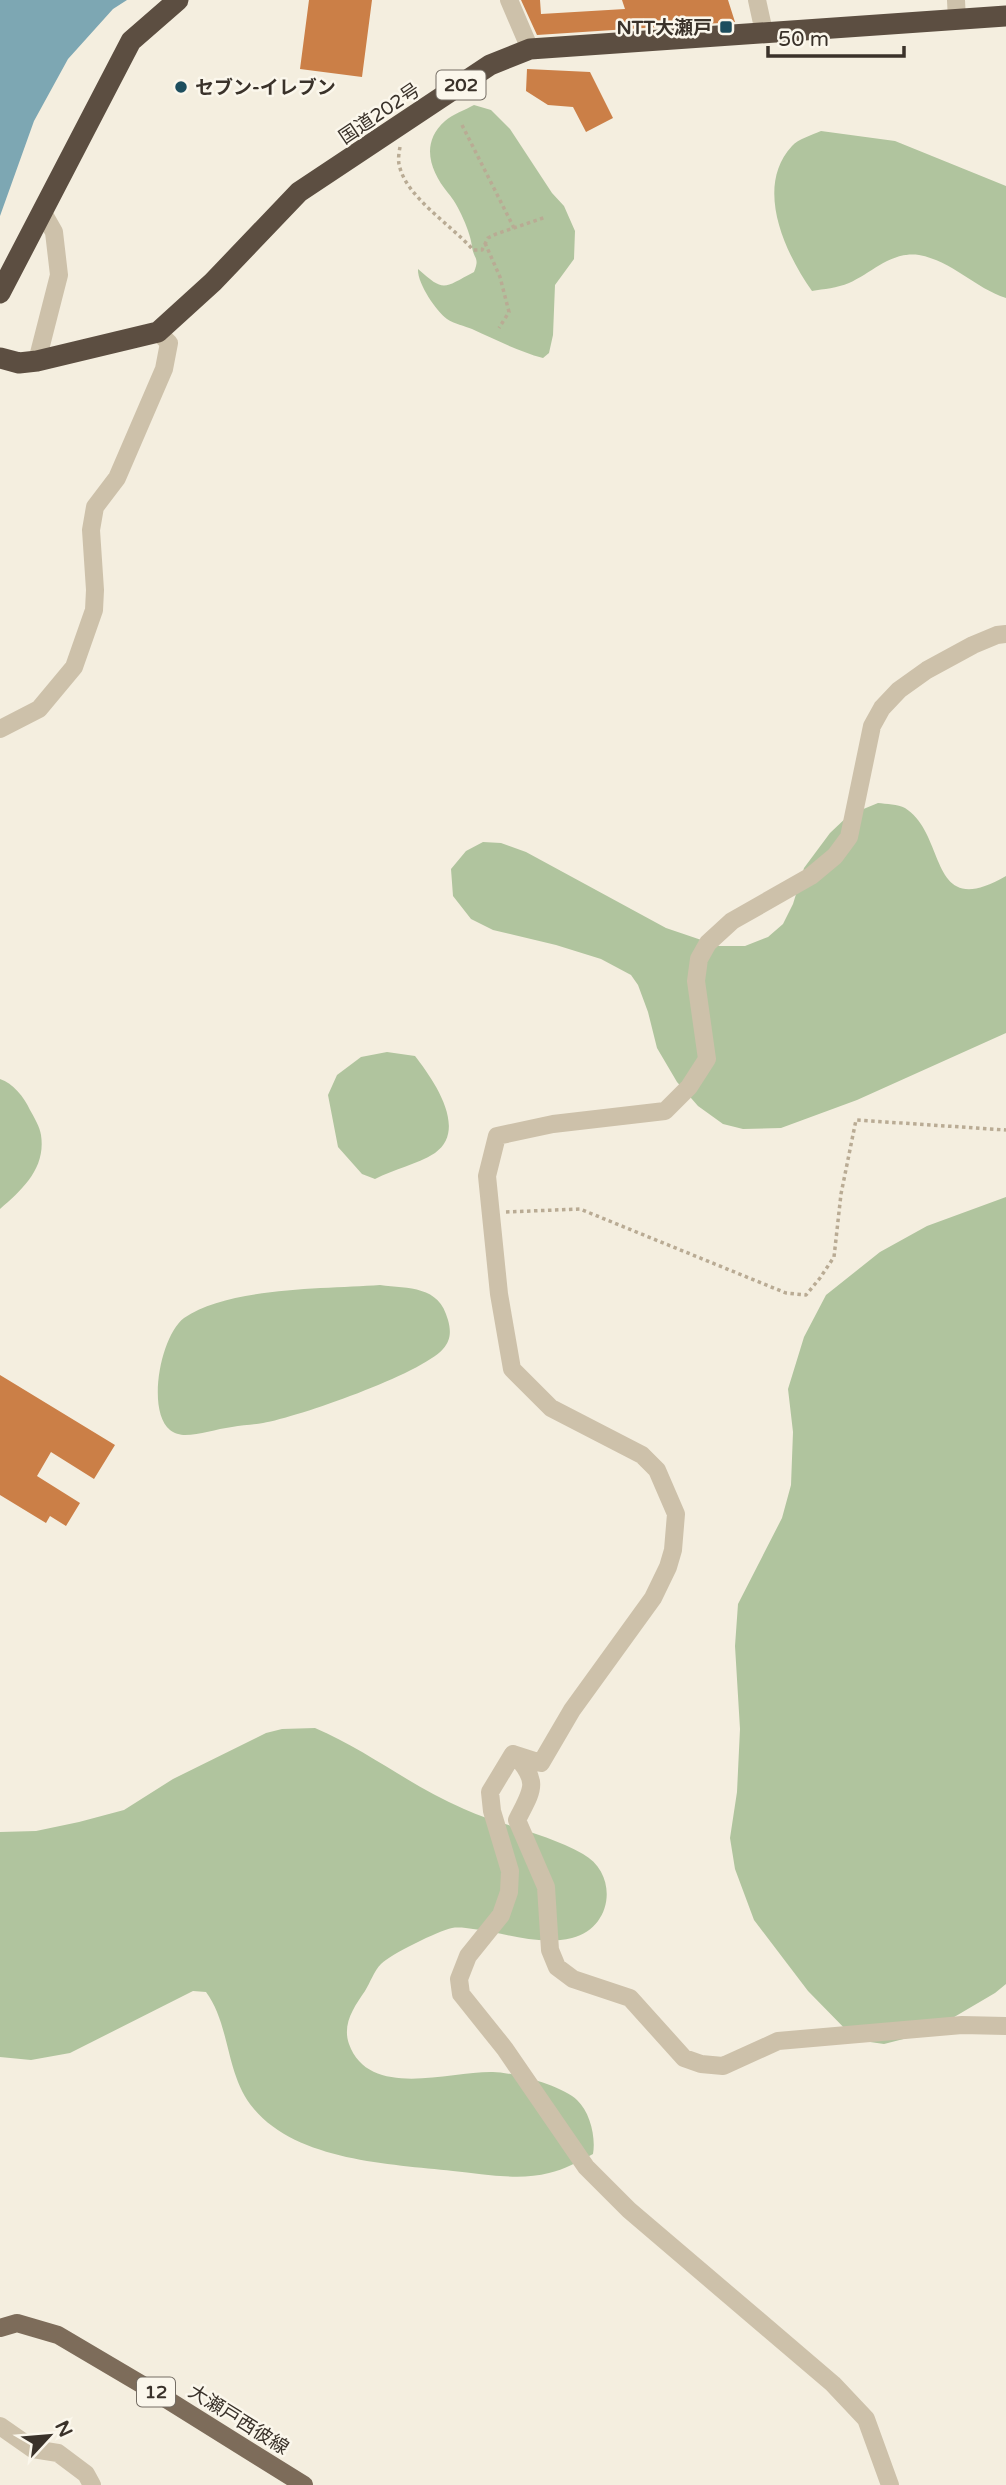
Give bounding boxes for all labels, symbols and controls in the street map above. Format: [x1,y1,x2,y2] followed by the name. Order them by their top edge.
[768,14,904,58] scale bar
[617,17,712,39] place label: NTT大瀬戸
[718,19,734,35] marker: NTT大瀬戸
[778,27,829,52] text: 50 m
[436,70,486,100] road number: 202
[195,77,336,99] place label: セブン-イレブン
[173,79,189,95] marker: セブン-イレブン
[335,79,424,149] street label: 国道202号
[137,2378,175,2406] road number: 12
[184,2380,293,2459] street label: 大瀬戸西彼線
[14,2401,84,2471] north arrow
[50,2417,77,2441] text: N

